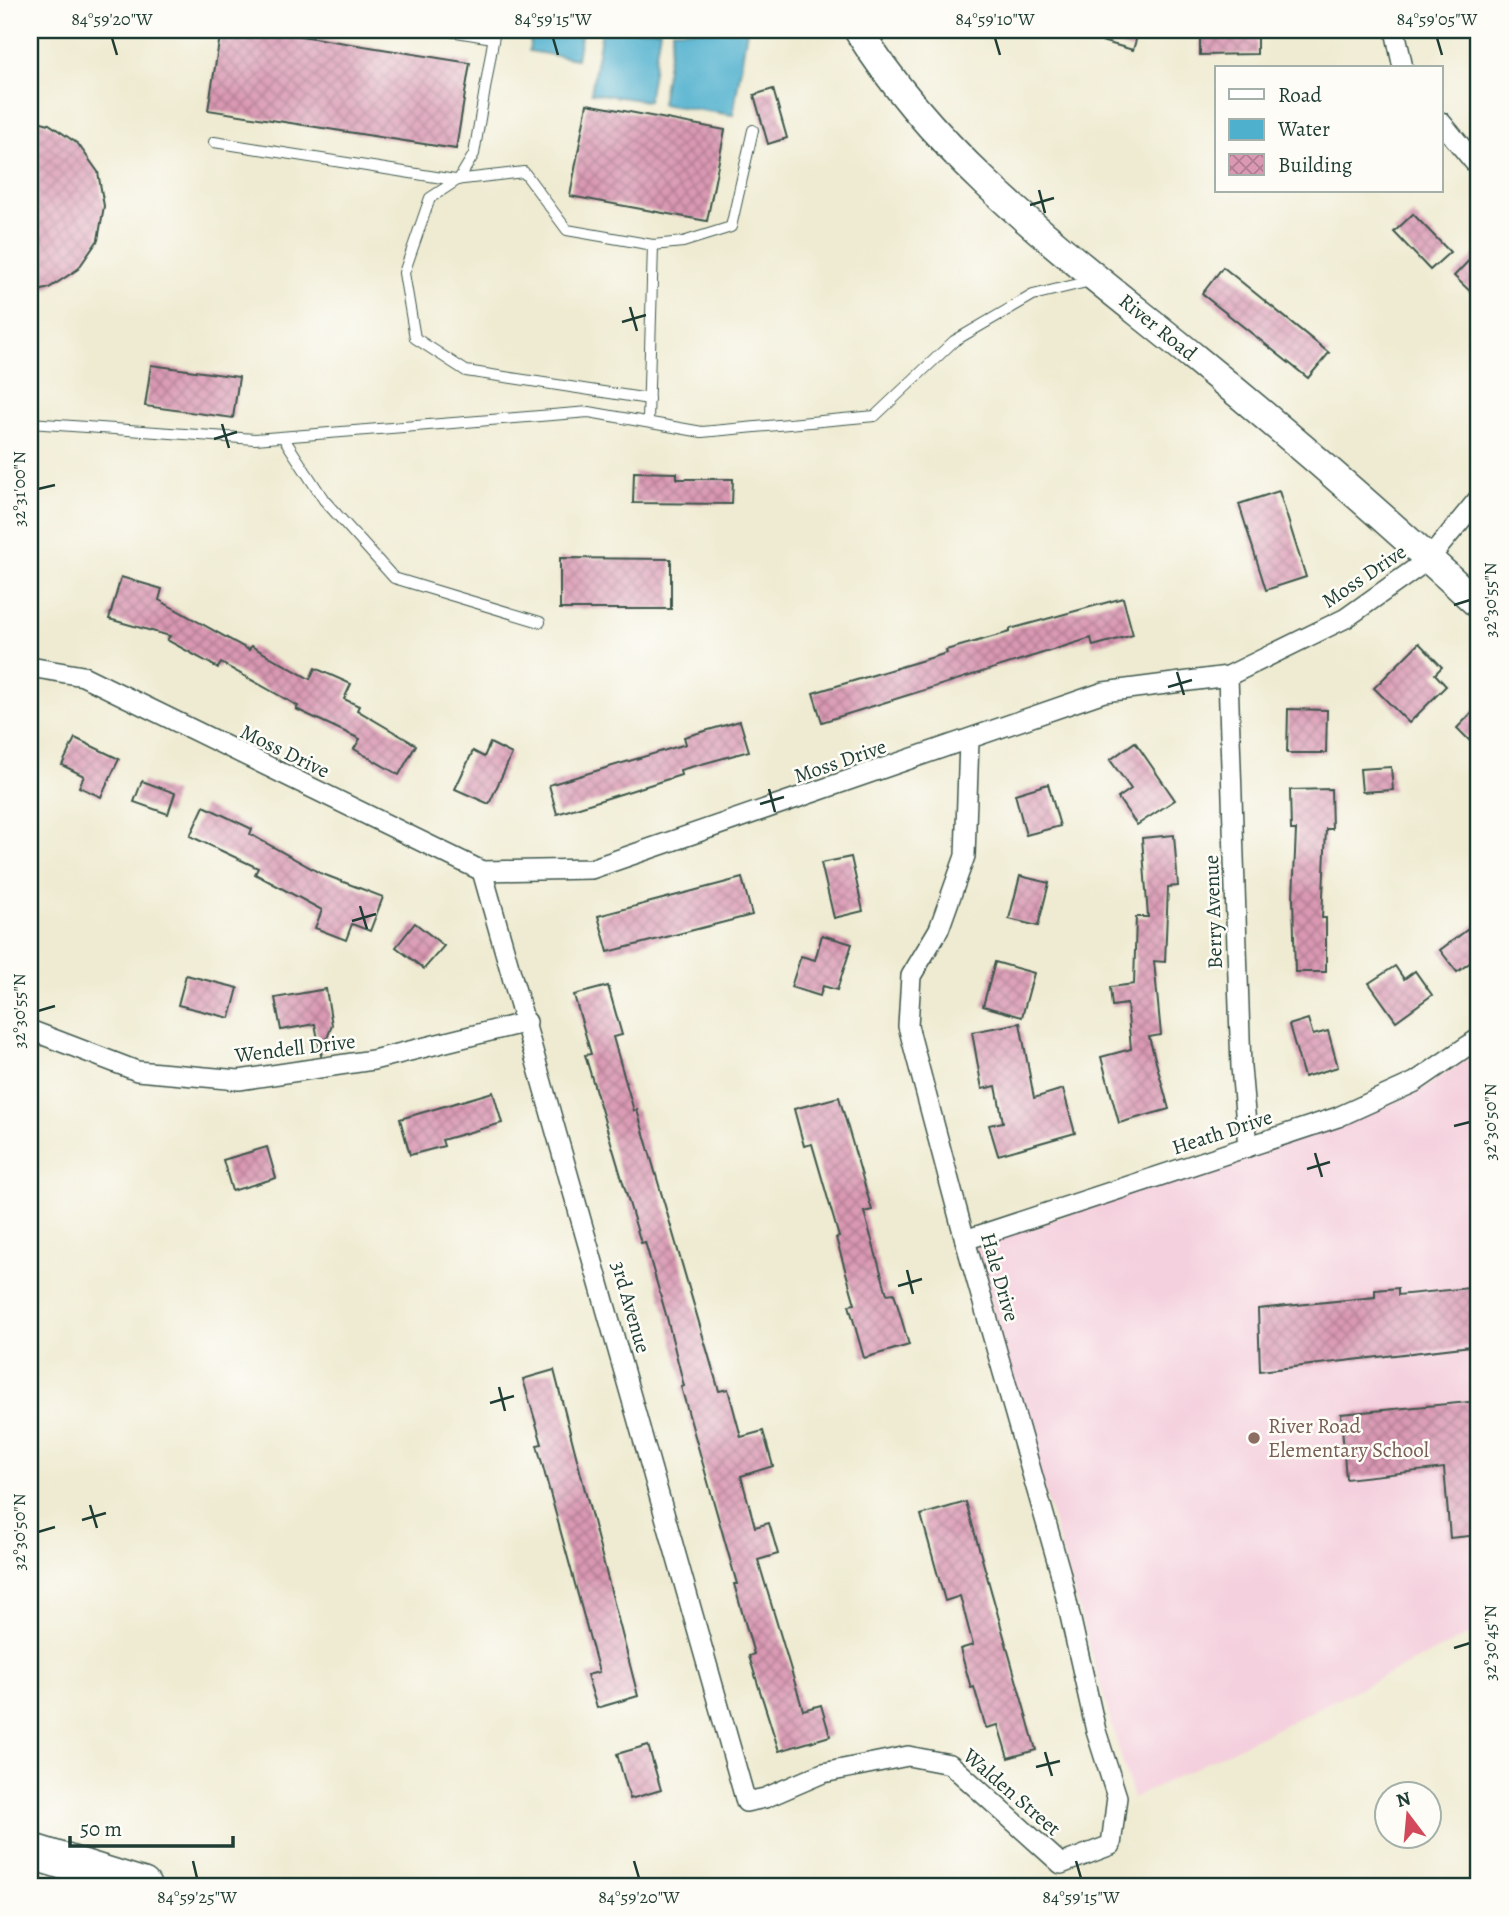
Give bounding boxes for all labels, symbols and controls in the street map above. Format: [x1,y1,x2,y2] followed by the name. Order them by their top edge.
[71,7,153,31] text: 84°59'20"W
[514,7,592,31] text: 84°59'15"W
[955,7,1035,31] text: 84°59'10"W
[1397,7,1478,31] text: 84°59'05"W
[1215,66,1442,192] legend
[1278,81,1322,109] text: Road
[1277,115,1330,143] text: Water
[1278,151,1353,179] text: Building
[1113,287,1203,368] street label: River Road
[7,451,31,527] text: 32°31'00"N
[1316,538,1412,614] street label: Moss Drive
[1478,562,1502,638] text: 32°30'55"N
[236,717,334,785] street label: Moss Drive
[790,732,890,790] street label: Moss Drive
[1197,854,1229,970] street label: Berry Avenue
[7,973,31,1049] text: 32°30'55"N
[232,1027,357,1069] street label: Wendell Drive
[1478,1083,1502,1161] text: 32°30'50"N
[1168,1103,1276,1161] street label: Heath Drive
[974,1229,1026,1325] street label: Hale Drive
[605,1258,657,1356] street label: 3rd Avenue
[1268,1412,1429,1464] place label: River Road Elementary School
[1246,1430,1262,1446] marker: River Road Elementary School
[7,1493,31,1571] text: 32°30'50"N
[1478,1605,1502,1681] text: 32°30'45"N
[956,1741,1067,1842] street label: Walden Street
[1372,1780,1442,1850] north arrow
[1393,1785,1414,1814] text: N
[70,1804,233,1848] scale bar
[80,1815,122,1843] text: 50 m
[157,1885,237,1909] text: 84°59'25"W
[598,1885,680,1909] text: 84°59'20"W
[1042,1885,1120,1909] text: 84°59'15"W

